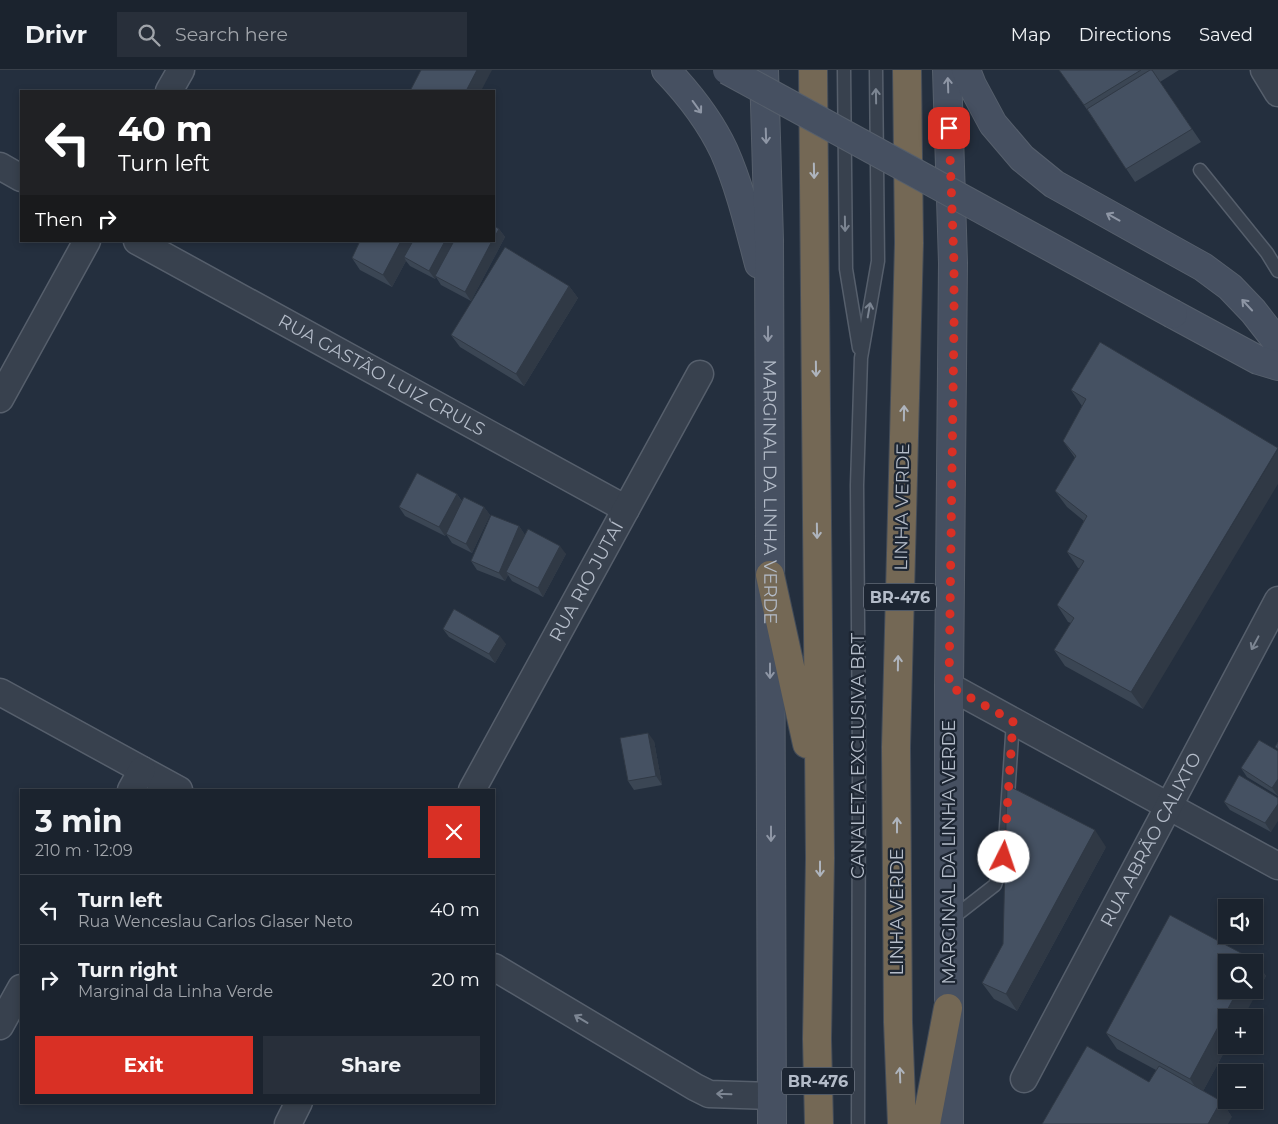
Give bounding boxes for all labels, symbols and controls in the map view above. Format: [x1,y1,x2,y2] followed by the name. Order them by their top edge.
[117,12,467,57] search box
[25,20,87,49] text: Drivr
[135,21,163,49] icon: search
[175,23,288,46] text: Search here
[1011,24,1051,46] text: Map
[1079,24,1171,46] text: Directions
[1199,24,1253,46] text: Saved
[943,77,952,93] one-way arrow
[871,88,881,104] one-way arrow
[692,100,703,113] one-way arrow
[118,107,213,150] text: 40 m
[928,107,970,149] pin
[35,110,100,175] icon: left
[935,114,963,142] icon: arrive
[761,128,771,144] one-way arrow
[118,150,210,177] text: Turn left
[809,162,819,179] one-way arrow
[93,205,121,233] icon: right
[35,208,83,231] text: Then
[1106,211,1120,221] one-way arrow
[840,215,850,231] one-way arrow
[1241,299,1253,312] one-way arrow
[865,303,875,319] one-way arrow
[274,310,489,441] street label: RUA GASTÃO LUIZ CRULS
[763,325,773,341] one-way arrow
[758,359,781,624] street label: MARGINAL DA LINHA VERDE
[811,360,821,376] one-way arrow
[900,405,909,421] one-way arrow
[890,443,914,571] street label: LINHA VERDE
[545,517,629,645] street label: RUA RIO JUTAÍ
[812,522,822,539] one-way arrow
[864,584,936,610] road number: BR-476
[847,632,869,879] street label: CANALETA EXCLUSIVA BRT
[1250,636,1260,651] one-way arrow
[893,655,903,672] one-way arrow
[765,662,775,679] one-way arrow
[938,720,960,984] street label: MARGINAL DA LINHA VERDE
[1096,749,1206,931] street label: RUA ABRÃO CALIXTO
[35,803,122,840] text: 3 min
[428,806,480,858] button: close
[892,818,902,834] one-way arrow
[766,825,776,841] one-way arrow
[977,830,1029,882] position arrow
[35,841,133,860] text: 210 m · 12:09
[886,848,908,976] street label: LINHA VERDE
[815,860,825,876] one-way arrow
[78,889,163,912] text: Turn left
[35,896,63,924] icon: left
[430,898,480,921] text: 40 m
[1218,899,1263,1109] map controls
[1218,899,1263,944] button: sound
[78,912,353,931] text: Rua Wenceslau Carlos Glaser Neto
[1218,954,1263,999] button: search
[78,959,178,982] text: Turn right
[35,966,63,994] icon: right
[432,968,480,991] text: 20 m
[78,982,273,1001] text: Marginal da Linha Verde
[1218,1009,1263,1054] button: +
[575,1014,589,1024] one-way arrow
[35,1036,253,1094] button: Exit
[263,1036,480,1094] button: Share
[1218,1064,1263,1109] button: −
[782,1068,854,1094] road number: BR-476
[896,1068,905,1084] one-way arrow
[716,1089,732,1099] one-way arrow

